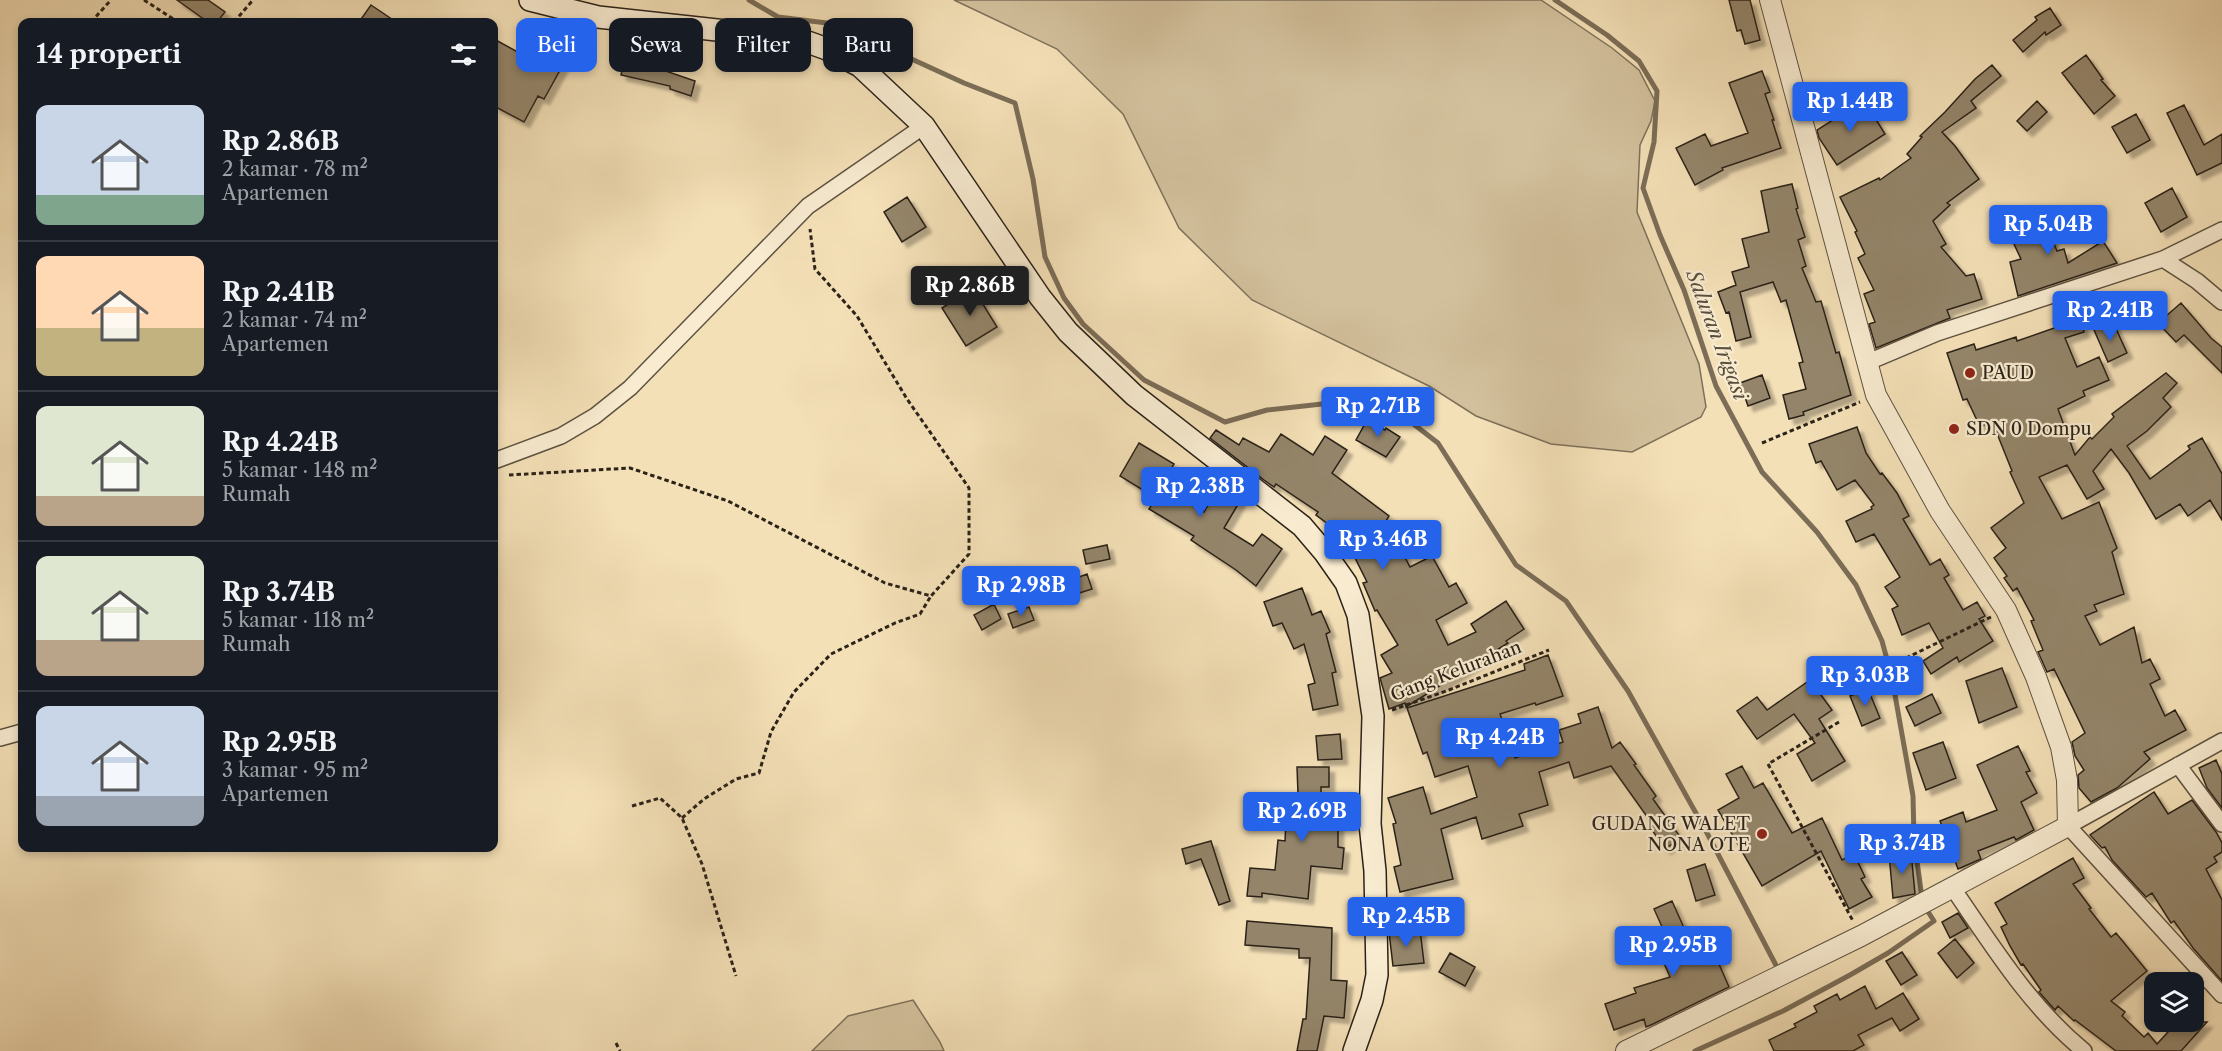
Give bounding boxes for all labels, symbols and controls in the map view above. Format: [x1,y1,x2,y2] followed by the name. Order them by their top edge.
[516,18,597,72] chip: Beli
[609,18,703,72] chip: Sewa
[715,18,811,72] chip: Filter
[823,18,913,72] chip: Baru
[36,38,181,70] text: 14 properti
[447,38,480,71] icon: filters
[1788,82,1912,133] pin: Rp 1.44B
[1807,89,1893,113] text: Rp 1.44B
[222,125,339,157] text: Rp 2.86B
[84,129,156,201] icon: home
[222,157,368,181] text: 2 kamar · 78 m²
[222,181,329,205] text: Apartemen
[1986,205,2110,256] pin: Rp 5.04B
[2003,212,2093,236] text: Rp 5.04B
[908,266,1032,317] pin: Rp 2.86B
[1681,266,1753,405] water label: Saluran Irigasi
[925,273,1015,297] text: Rp 2.86B
[222,276,335,308] text: Rp 2.41B
[84,280,156,352] icon: home
[2048,291,2172,342] pin: Rp 2.41B
[2067,298,2153,322] text: Rp 2.41B
[222,308,367,332] text: 2 kamar · 74 m²
[222,332,329,356] text: Apartemen
[1982,362,2034,384] place label: PAUD
[1963,366,1977,380] marker: PAUD
[1316,387,1440,438] pin: Rp 2.71B
[1335,394,1421,418] text: Rp 2.71B
[1966,418,2092,440] place label: SDN 0 Dompu
[1947,422,1961,436] marker: SDN 0 Dompu
[222,426,339,458] text: Rp 4.24B
[84,430,156,502] icon: home
[222,458,377,482] text: 5 kamar · 148 m²
[1138,467,1262,518] pin: Rp 2.38B
[1155,474,1245,498] text: Rp 2.38B
[222,482,291,506] text: Rumah
[1321,520,1445,571] pin: Rp 3.46B
[1338,527,1428,551] text: Rp 3.46B
[959,566,1083,617] pin: Rp 2.98B
[976,573,1066,597] text: Rp 2.98B
[222,576,335,608] text: Rp 3.74B
[84,580,156,652] icon: home
[222,608,374,632] text: 5 kamar · 118 m²
[222,632,291,656] text: Rumah
[1387,636,1525,706] street label: Gang Kelurahan
[1803,656,1927,707] pin: Rp 3.03B
[1820,663,1910,687] text: Rp 3.03B
[1438,718,1562,769] pin: Rp 4.24B
[1455,725,1545,749] text: Rp 4.24B
[222,726,337,758] text: Rp 2.95B
[84,730,156,802] icon: home
[222,758,368,782] text: 3 kamar · 95 m²
[222,782,329,806] text: Apartemen
[1240,792,1364,843] pin: Rp 2.69B
[1257,799,1347,823] text: Rp 2.69B
[1592,813,1751,856] place label: GUDANG WALET NONA OTE
[1840,824,1964,875] pin: Rp 3.74B
[1755,827,1769,841] marker: GUDANG WALET NONA OTE
[1859,831,1945,855] text: Rp 3.74B
[1344,897,1468,948] pin: Rp 2.45B
[1362,904,1450,928] text: Rp 2.45B
[1611,926,1735,977] pin: Rp 2.95B
[1629,933,1717,957] text: Rp 2.95B
[2144,972,2204,1032] map controls
[2144,972,2204,1032] button: layers

